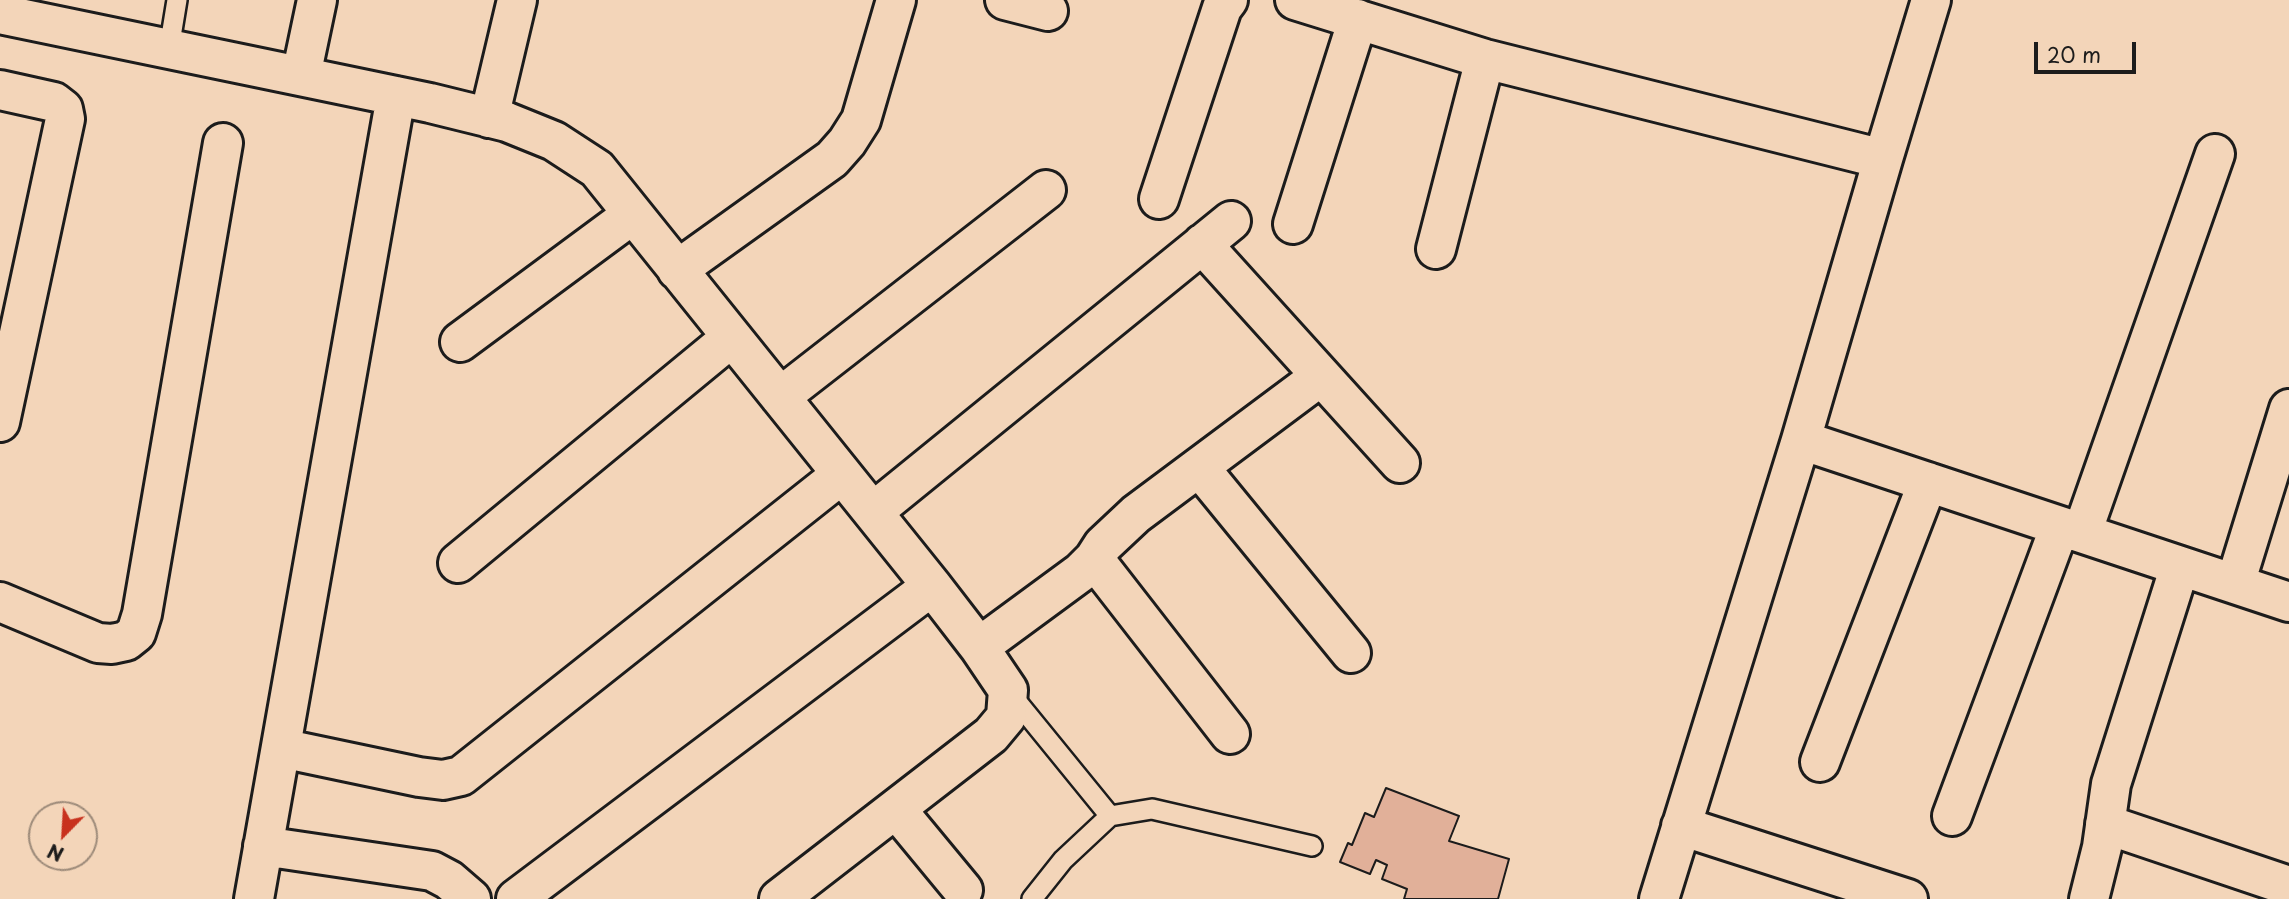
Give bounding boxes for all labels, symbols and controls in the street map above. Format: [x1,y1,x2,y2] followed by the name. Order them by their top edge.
[2037,28,2138,72] scale bar
[2047,38,2101,70] text: 20 m
[28,801,98,871] north arrow
[43,838,68,869] text: N

